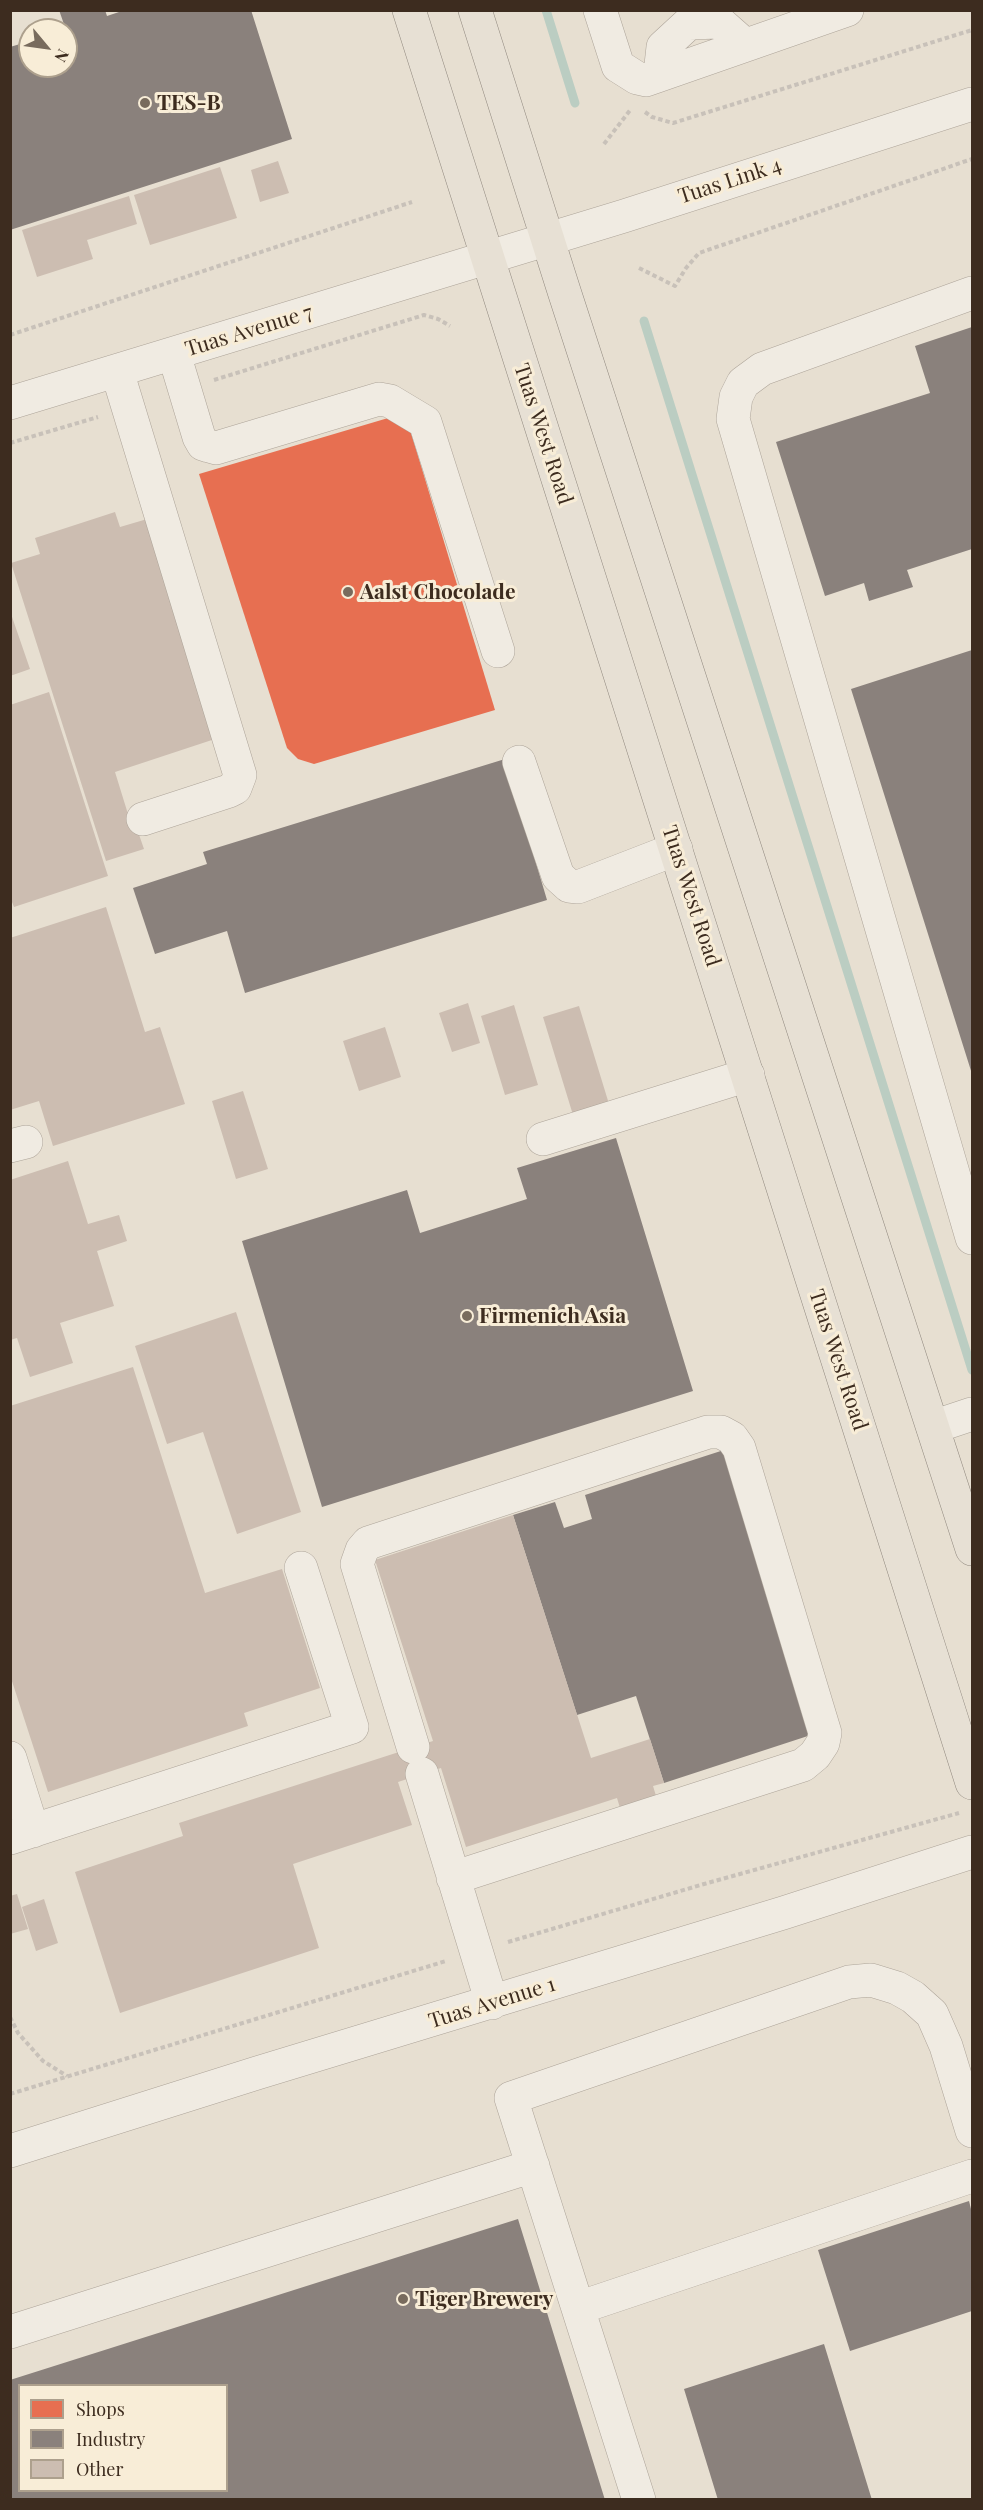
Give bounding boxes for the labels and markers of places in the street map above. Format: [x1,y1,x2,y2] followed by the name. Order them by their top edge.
[157,90,221,116] place label: TES-B
[138,96,152,110] marker: TES-B
[360,579,515,605] place label: Aalst Chocolade
[341,585,355,599] marker: Aalst Chocolade
[479,1303,626,1329] place label: Firmenich Asia
[460,1309,474,1323] marker: Firmenich Asia
[415,2286,553,2312] place label: Tiger Brewery
[396,2292,410,2306] marker: Tiger Brewery

